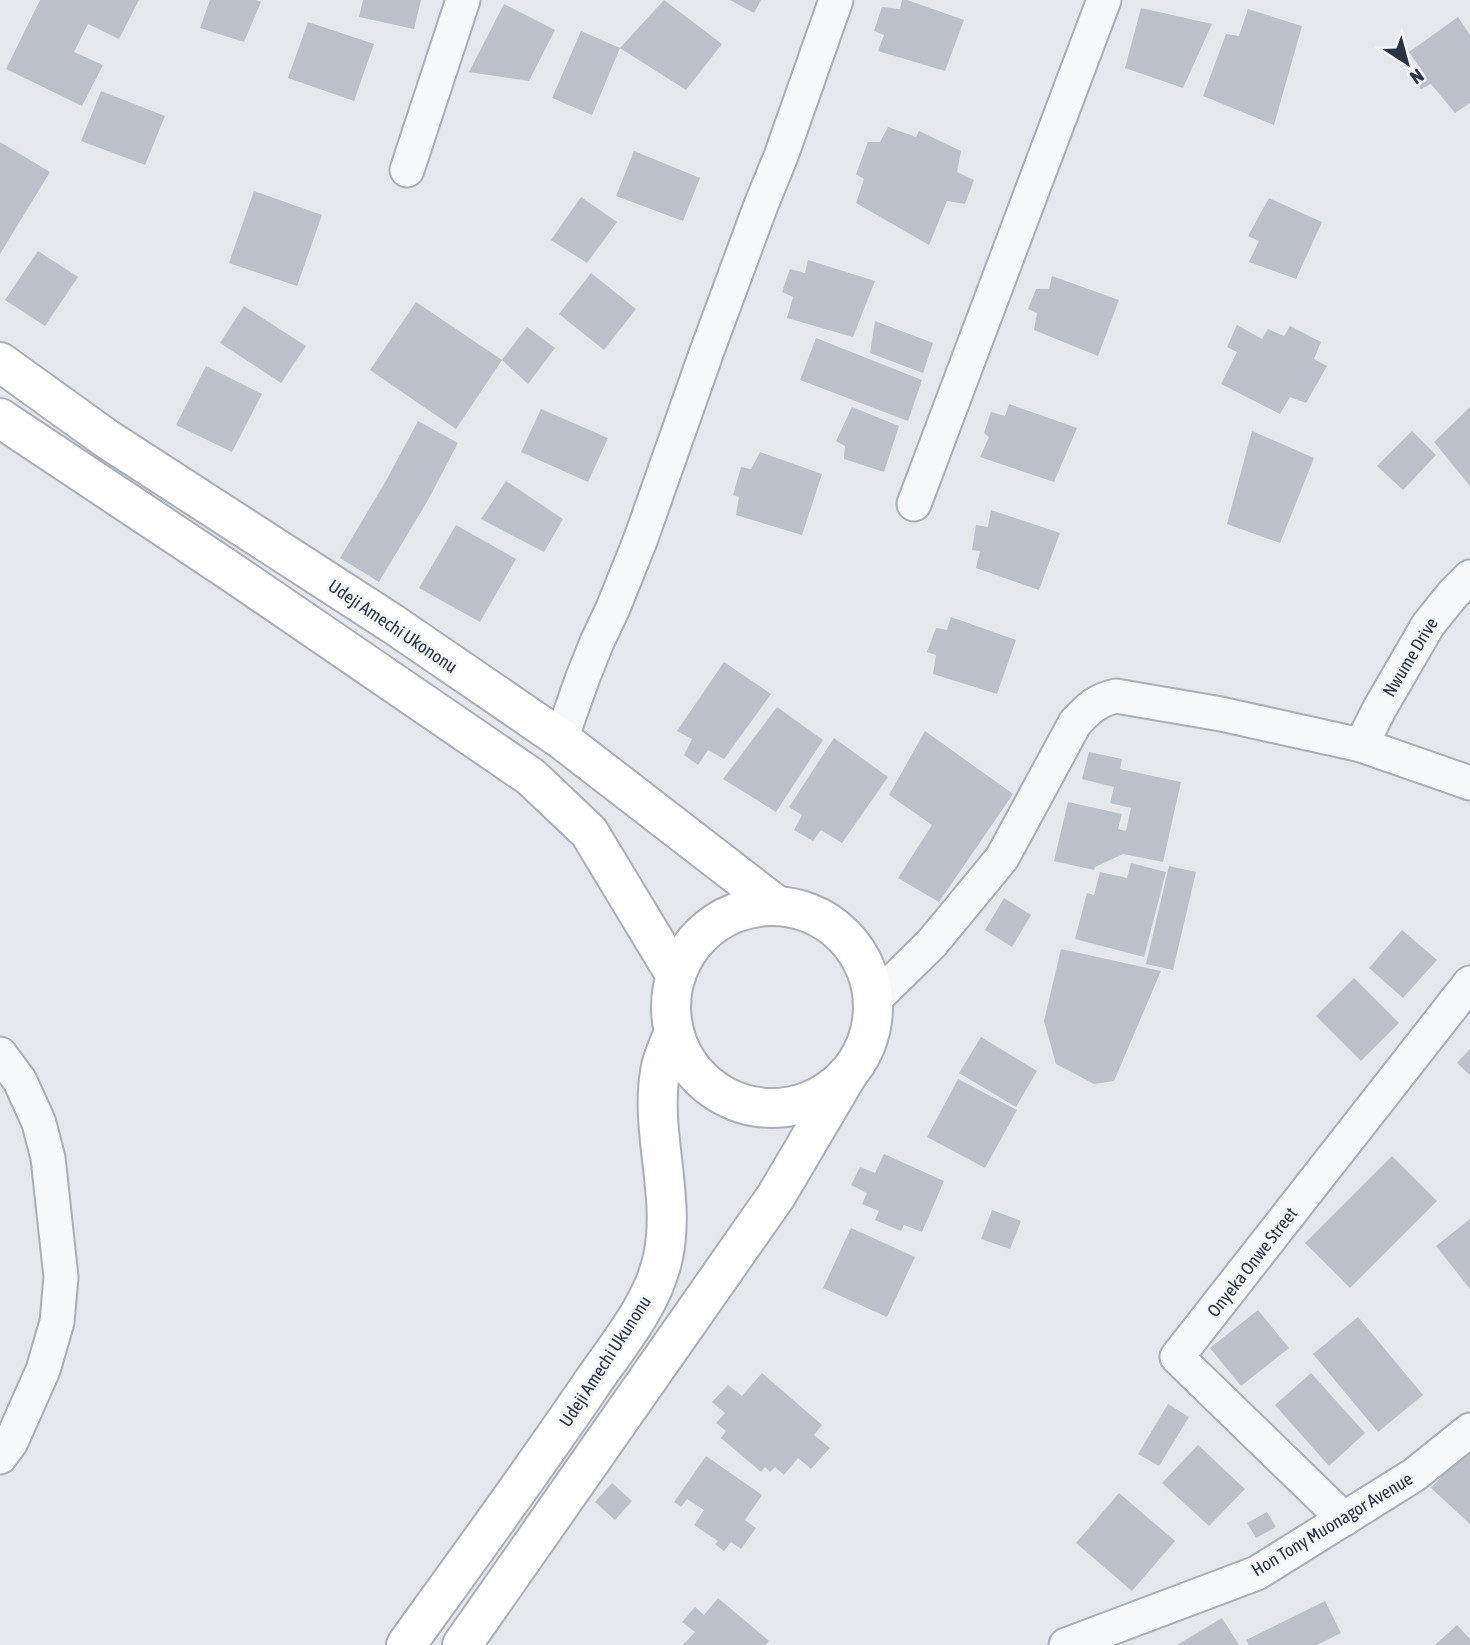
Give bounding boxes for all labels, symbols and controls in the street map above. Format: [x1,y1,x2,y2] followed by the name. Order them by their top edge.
[1372,28,1442,98] north arrow
[1406,65,1428,89] text: N
[324,575,462,677] street label: Udeji Amechi Ukononu
[1378,614,1442,700] street label: Nwume Drive
[1203,1203,1301,1321] street label: Onyeka Onwe Street
[555,1292,655,1430] street label: Udeji Amechi Ukunonu
[1248,1468,1416,1580] street label: Hon Tony Muonagor Avenue

